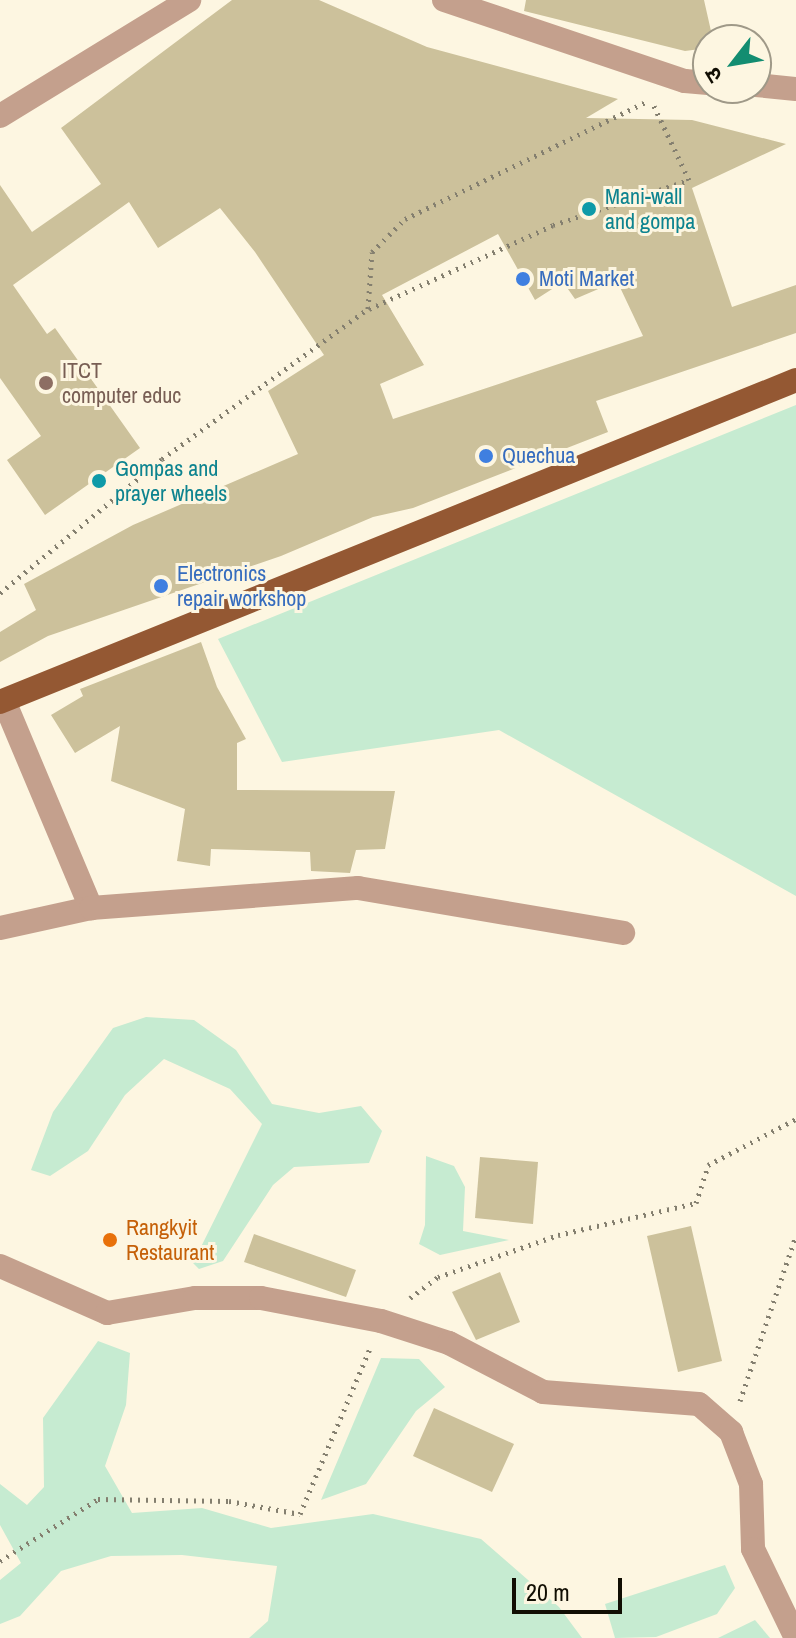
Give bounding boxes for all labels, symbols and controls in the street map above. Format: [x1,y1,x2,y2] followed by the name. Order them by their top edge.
[692,24,772,104] north arrow
[697,62,729,89] text: उ
[605,183,695,234] place label: Mani-wall and gompa
[580,200,598,218] marker: Mani-wall and gompa
[539,266,634,292] place label: Moti Market
[514,270,532,288] marker: Moti Market
[62,357,181,408] place label: ITCT computer educ
[37,374,55,392] marker: ITCT computer educ
[502,443,575,469] place label: Quechua
[477,447,495,465] marker: Quechua
[115,455,227,506] place label: Gompas and prayer wheels
[90,472,108,490] marker: Gompas and prayer wheels
[177,560,306,612] place label: Electronics repair workshop
[152,577,170,595] marker: Electronics repair workshop
[126,1214,214,1266] place label: Rangkyit Restaurant
[101,1231,119,1249] marker: Rangkyit Restaurant
[516,1562,626,1612] scale bar
[526,1576,570,1608] text: 20 m

